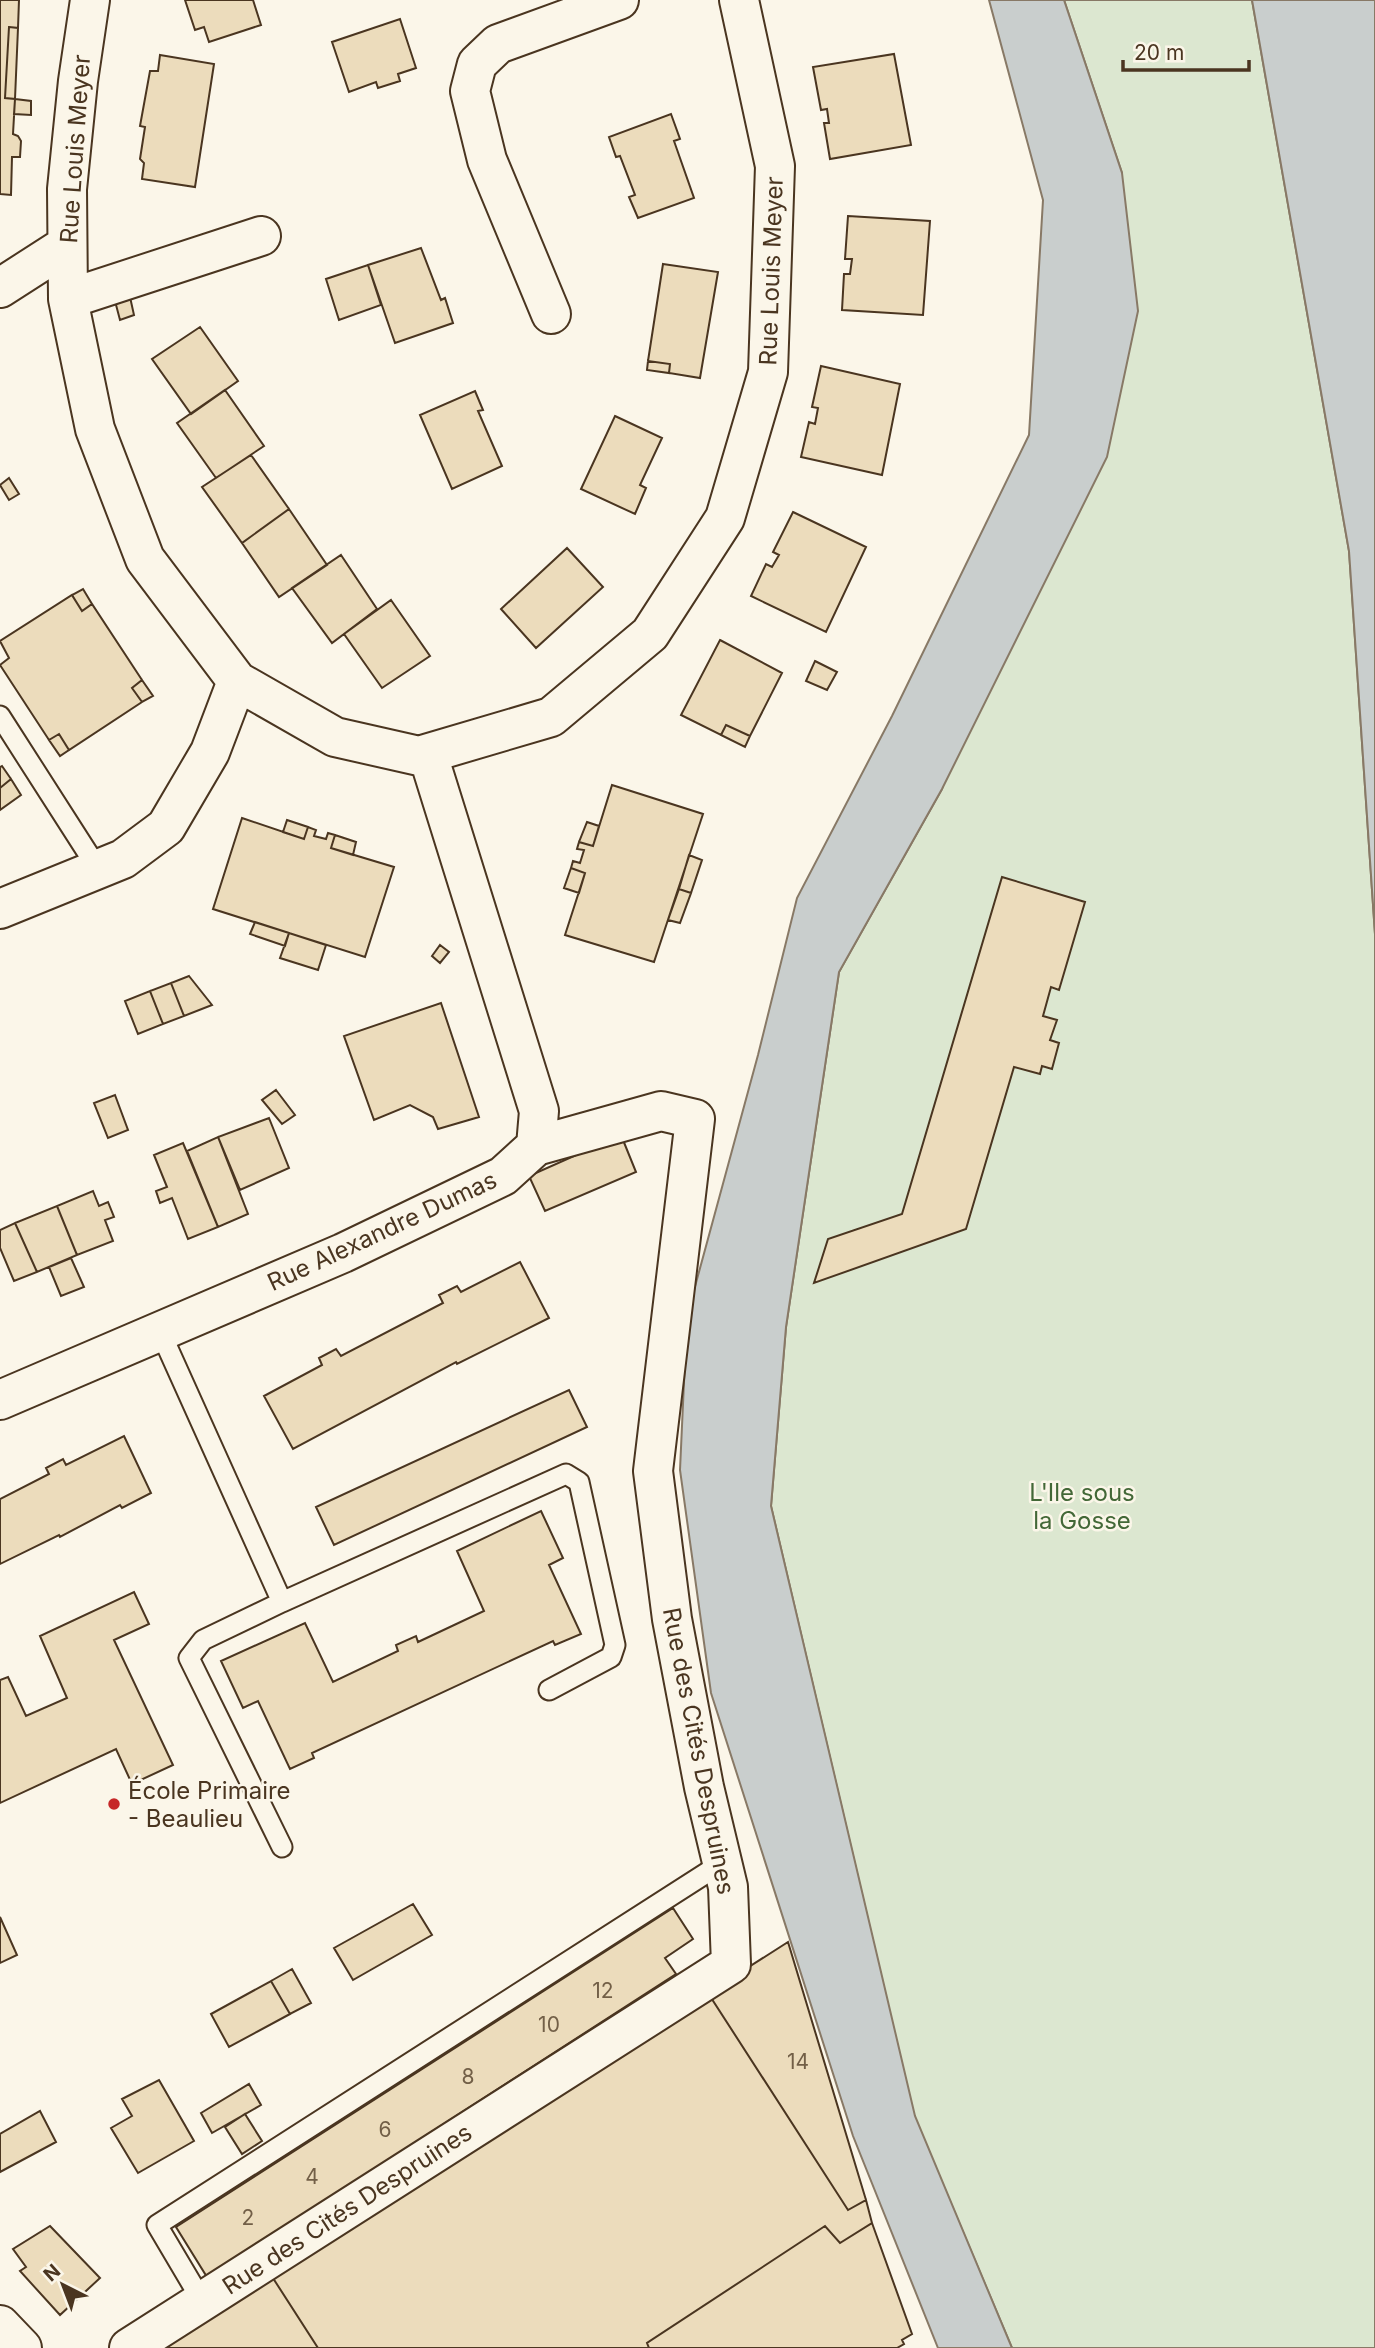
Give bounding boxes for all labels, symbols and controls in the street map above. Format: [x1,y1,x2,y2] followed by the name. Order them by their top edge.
[1123,28,1249,72] scale bar
[1134,40,1184,65] text: 20 m
[54,54,96,244] street label: Rue Louis Meyer
[753,176,789,366] street label: Rue Louis Meyer
[263,1165,501,1297] street label: Rue Alexandre Dumas
[1029,1478,1135,1535] park label: L'Ile sous la Gosse
[657,1605,741,1897] street label: Rue des Cités Despruines
[128,1775,291,1833] place label: École Primaire - Beaulieu
[106,1796,122,1812] marker: École Primaire - Beaulieu
[592,1978,614,2003] house number: 12
[538,2012,560,2037] house number: 10
[787,2049,809,2074] house number: 14
[462,2064,475,2089] house number: 8
[217,2117,477,2301] street label: Rue des Cités Despruines
[378,2117,392,2142] house number: 6
[305,2164,319,2189] house number: 4
[242,2205,254,2230] house number: 2
[28,2250,98,2320] north arrow
[39,2259,65,2286] text: N

